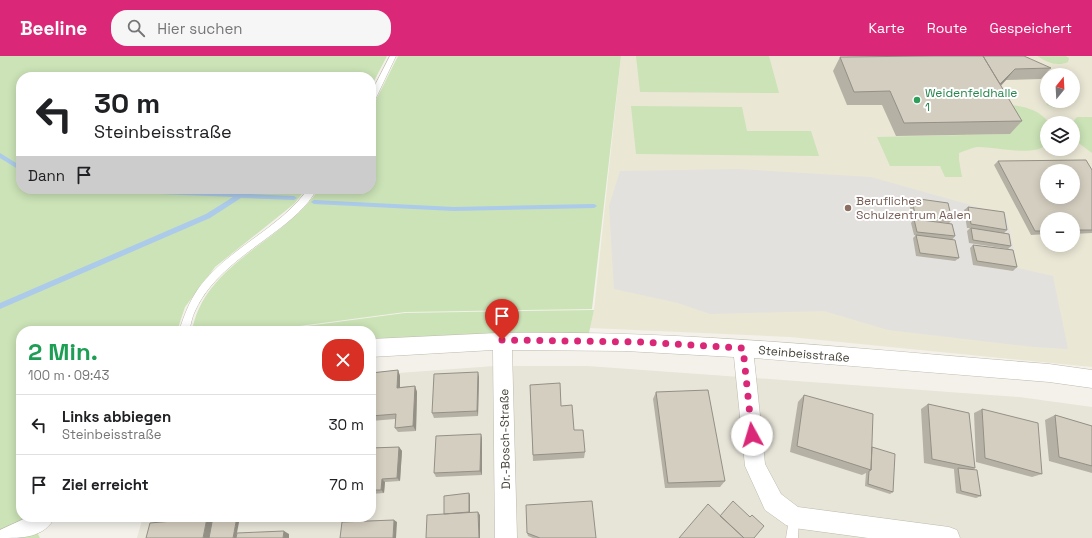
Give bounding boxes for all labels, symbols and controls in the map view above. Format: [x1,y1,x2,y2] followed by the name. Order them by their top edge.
[111,10,391,46] search box
[20,16,87,41] text: Beeline
[125,17,147,39] icon: search
[157,19,243,38] text: Hier suchen
[869,19,905,37] text: Karte
[927,19,967,37] text: Route
[989,19,1072,37] text: Gespeichert
[1040,68,1080,108] north arrow
[1040,68,1080,252] map controls
[94,85,160,121] text: 30 m
[925,85,1017,115] place label: Weidenfeldhalle 1
[28,88,80,140] icon: left
[912,95,922,105] marker: Weidenfeldhalle 1
[1040,116,1080,156] button: layers
[94,120,232,143] text: Steinbeisstraße
[73,164,95,186] icon: arrive
[1040,164,1080,204] button: +
[28,166,65,185] text: Dann
[856,193,971,223] place label: Berufliches Schulzentrum Aalen
[843,203,853,213] marker: Berufliches Schulzentrum Aalen
[1040,212,1080,252] button: −
[485,299,519,340] pin
[491,305,513,327] icon: arrive
[28,336,98,367] text: 2 Min.
[322,339,364,381] button: close
[758,342,850,366] street label: Steinbeisstraße
[28,367,109,384] text: 100 m · 09:43
[496,389,514,489] street label: Dr.-Bosch-Straße
[62,407,171,426] text: Links abbiegen
[28,414,50,436] icon: left
[731,414,773,456] position arrow
[329,415,364,434] text: 30 m
[62,426,161,443] text: Steinbeisstraße
[28,474,50,496] icon: arrive
[62,475,149,494] text: Ziel erreicht
[329,475,364,494] text: 70 m

